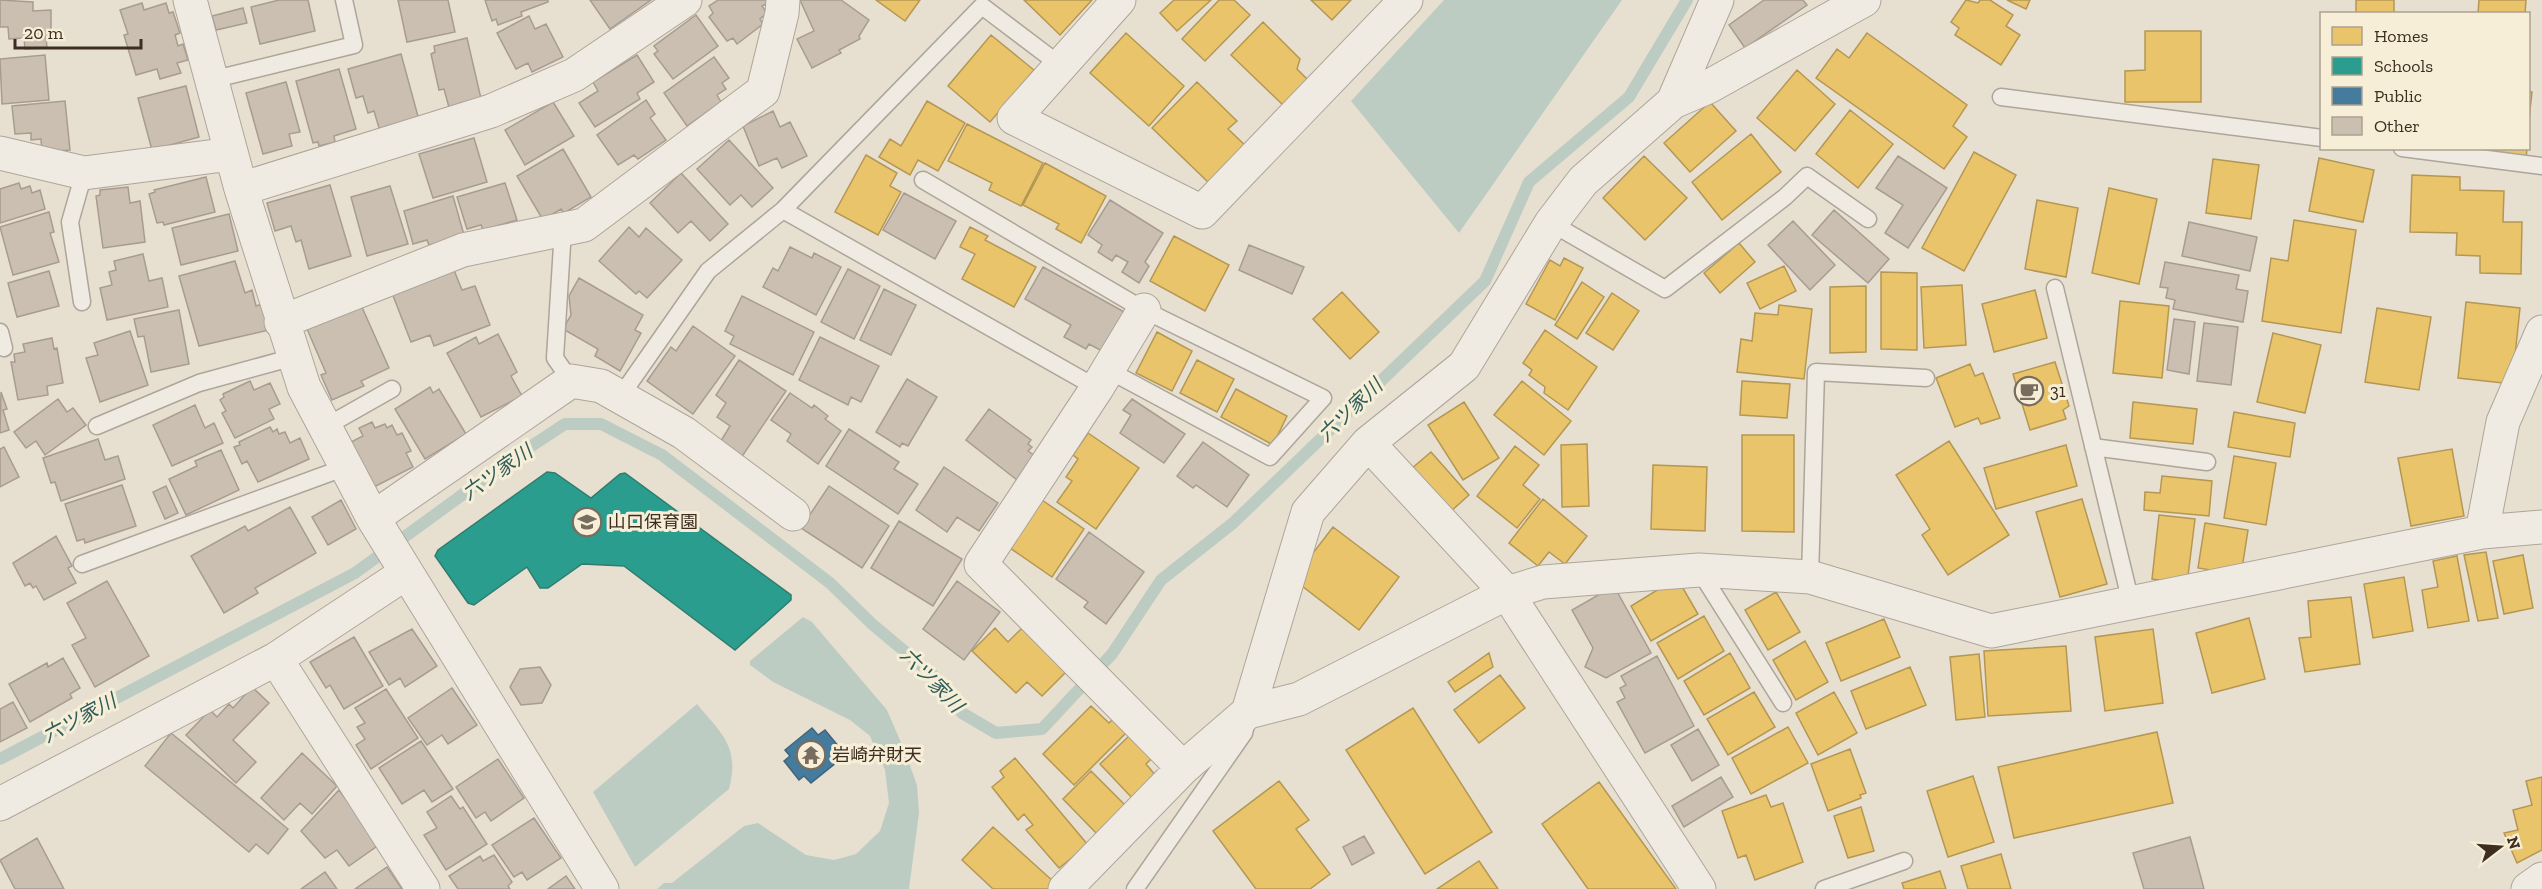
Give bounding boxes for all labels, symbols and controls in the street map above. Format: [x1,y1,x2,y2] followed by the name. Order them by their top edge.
[15,12,141,50] scale bar
[2320,12,2530,150] legend
[24,22,64,44] text: 20 m
[2374,25,2428,47] text: Homes
[2374,55,2433,77] text: Schools
[2374,85,2422,107] text: Public
[2374,115,2420,137] text: Other
[1313,372,1389,446] water label: 六ツ家川
[2013,375,2045,407] cafe icon: 31
[2050,380,2066,402] place label: 31
[457,438,538,505] water label: 六ツ家川
[571,506,603,538] school or university icon: 山口保育園
[608,511,698,533] place label: 山口保育園
[896,643,970,719] water label: 六ツ家川
[38,688,122,747] water label: 六ツ家川
[795,739,827,771] temple icon: 岩崎弁財天
[832,744,922,766] place label: 岩崎弁財天
[2470,817,2530,877] north arrow
[2503,834,2525,851] text: N

